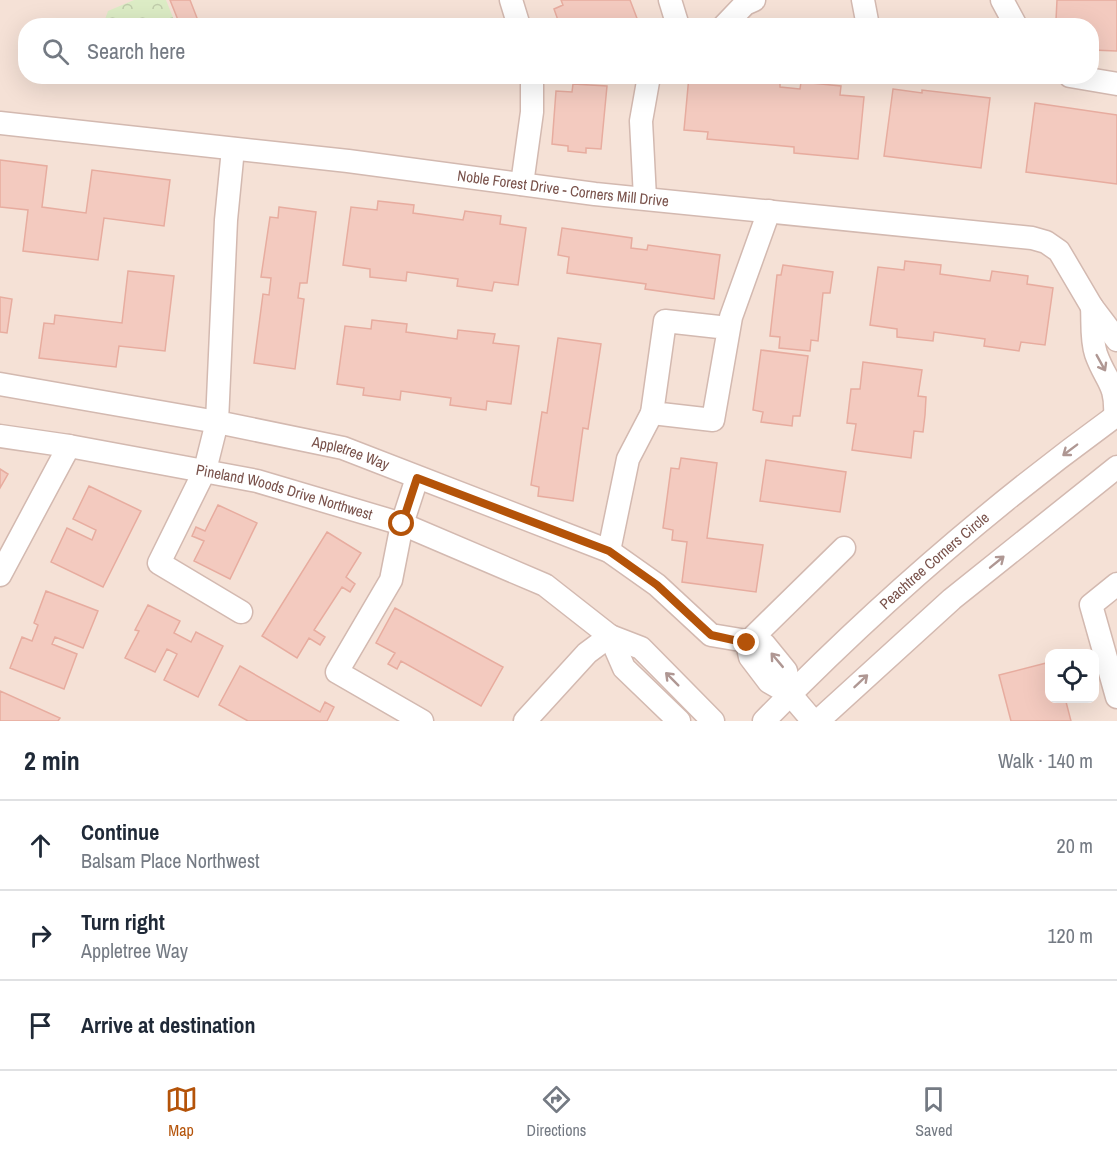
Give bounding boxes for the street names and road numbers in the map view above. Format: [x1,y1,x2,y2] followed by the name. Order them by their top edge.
[456,165,670,211] street label: Noble Forest Drive - Corners Mill Drive
[309,431,393,475] street label: Appletree Way
[194,459,376,525] street label: Pineland Woods Drive Northwest
[875,507,994,614] street label: Peachtree Corners Circle

